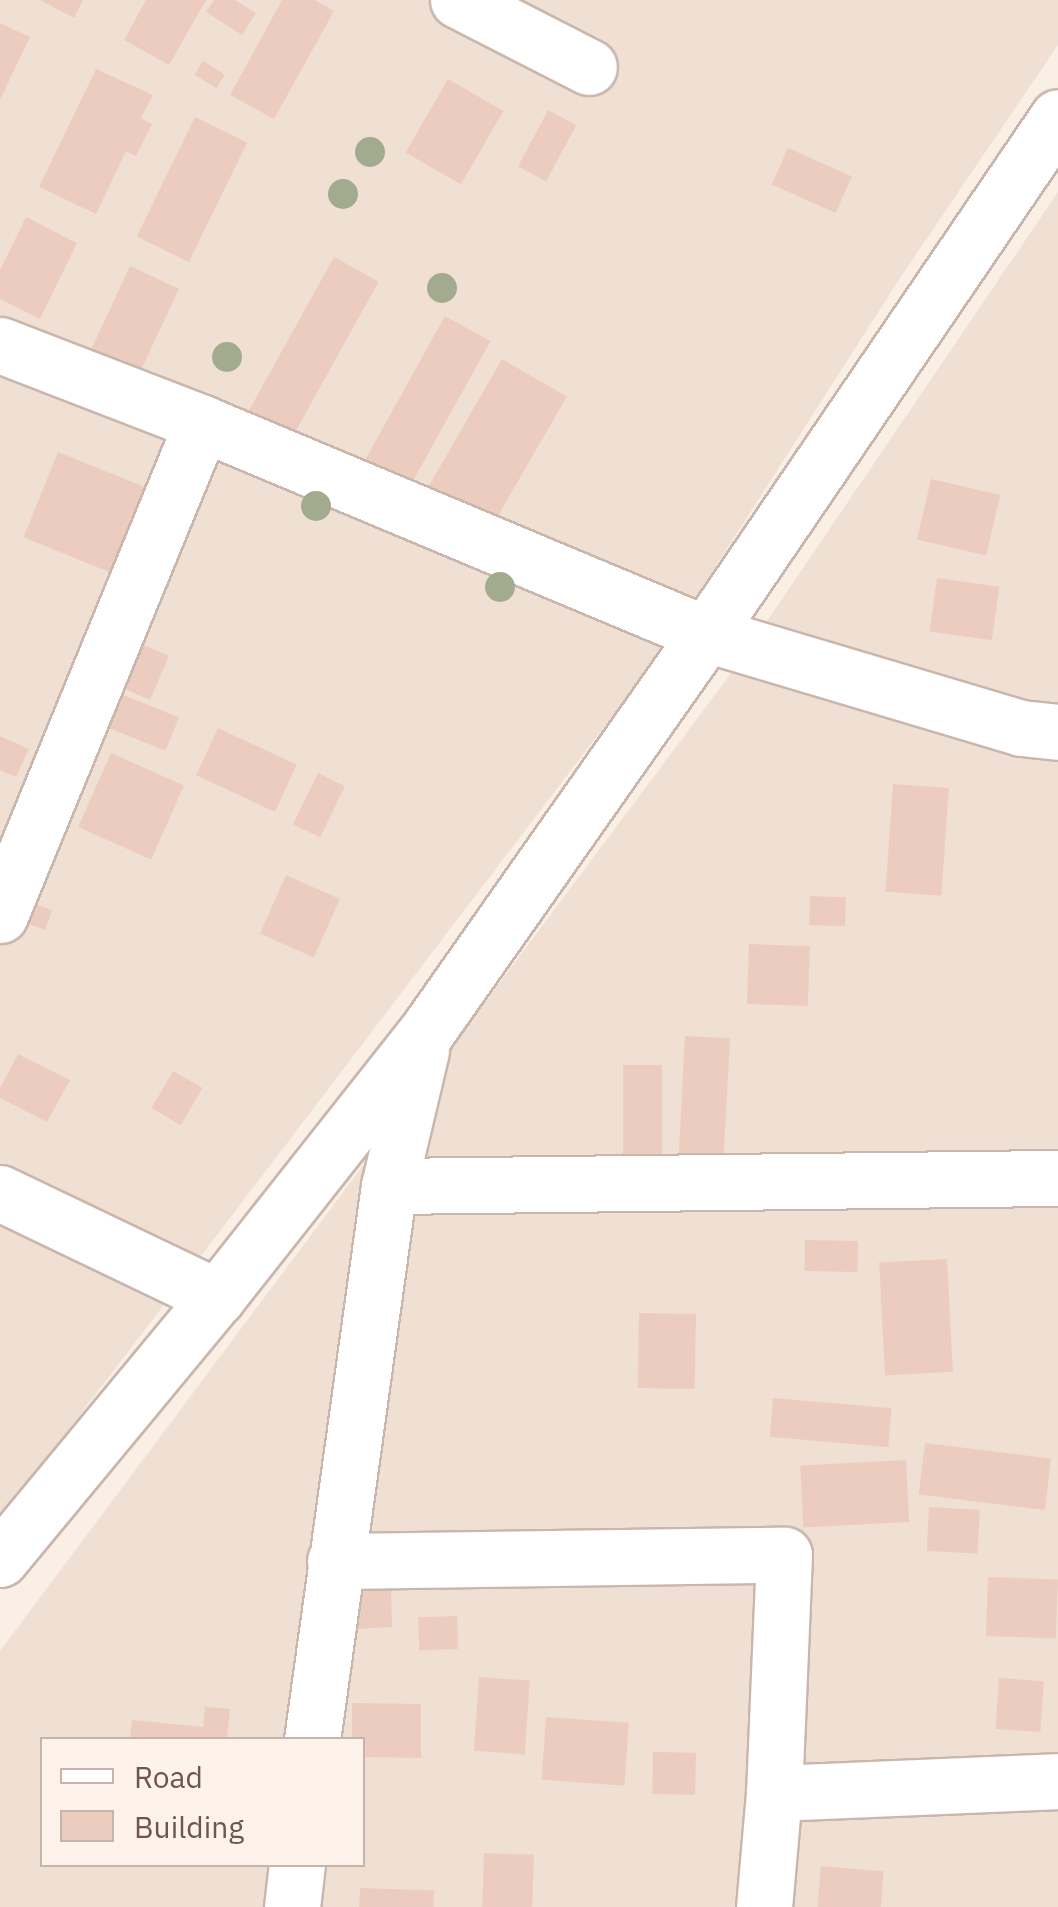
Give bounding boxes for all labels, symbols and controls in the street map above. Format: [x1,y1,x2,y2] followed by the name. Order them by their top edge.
[40,1737,365,1867] legend
[134,1757,203,1796] text: Road
[134,1807,244,1846] text: Building

